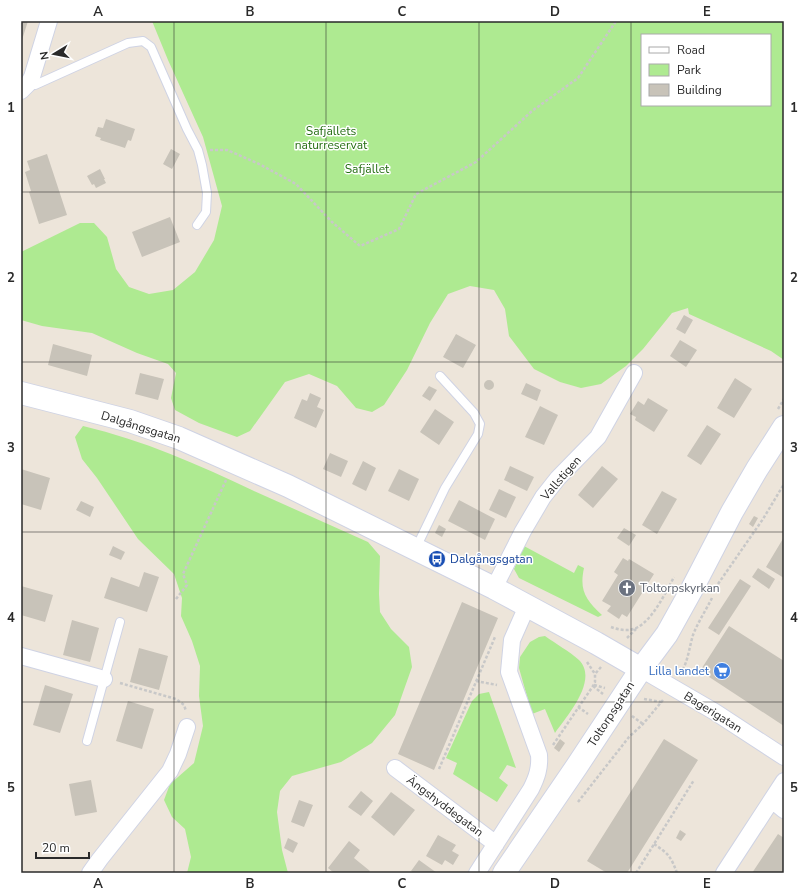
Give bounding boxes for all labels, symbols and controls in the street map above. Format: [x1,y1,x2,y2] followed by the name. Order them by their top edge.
[93,3,103,21] text: A
[246,3,255,21] text: B
[398,3,407,21] text: C
[550,3,560,21] text: D
[703,3,711,21] text: E
[34,34,74,74] north arrow
[641,34,771,106] legend
[677,42,705,58] text: Road
[37,50,53,61] text: N
[677,62,702,78] text: Park
[677,82,722,98] text: Building
[7,99,15,117] text: 1
[790,99,798,117] text: 1
[295,123,368,153] park label: Safjällets naturreservat
[345,161,390,177] park label: Safjället
[7,269,15,287] text: 2
[790,269,798,287] text: 2
[99,407,183,447] street label: Dalgångsgatan
[7,439,15,457] text: 3
[790,439,798,457] text: 3
[537,452,585,504] street label: Vallstigen
[427,549,447,569] bus stop icon: Dalgångsgatan
[450,551,533,567] place label: Dalgångsgatan
[617,578,637,598] church icon: Toltorpskyrkan
[640,580,720,596] place label: Toltorpskyrkan
[7,609,15,627] text: 4
[790,609,798,627] text: 4
[712,661,732,681] supermarket icon: Lilla landet
[649,663,710,679] place label: Lilla landet
[584,678,638,750] street label: Toltorpsgatan
[681,688,745,736] street label: Bagerigatan
[403,772,487,840] street label: Ängshyddegatan
[7,779,15,797] text: 5
[790,779,798,797] text: 5
[36,834,89,860] scale bar
[42,840,70,856] text: 20 m
[93,875,103,893] text: A
[246,875,255,893] text: B
[398,875,407,893] text: C
[550,875,560,893] text: D
[703,875,711,893] text: E

